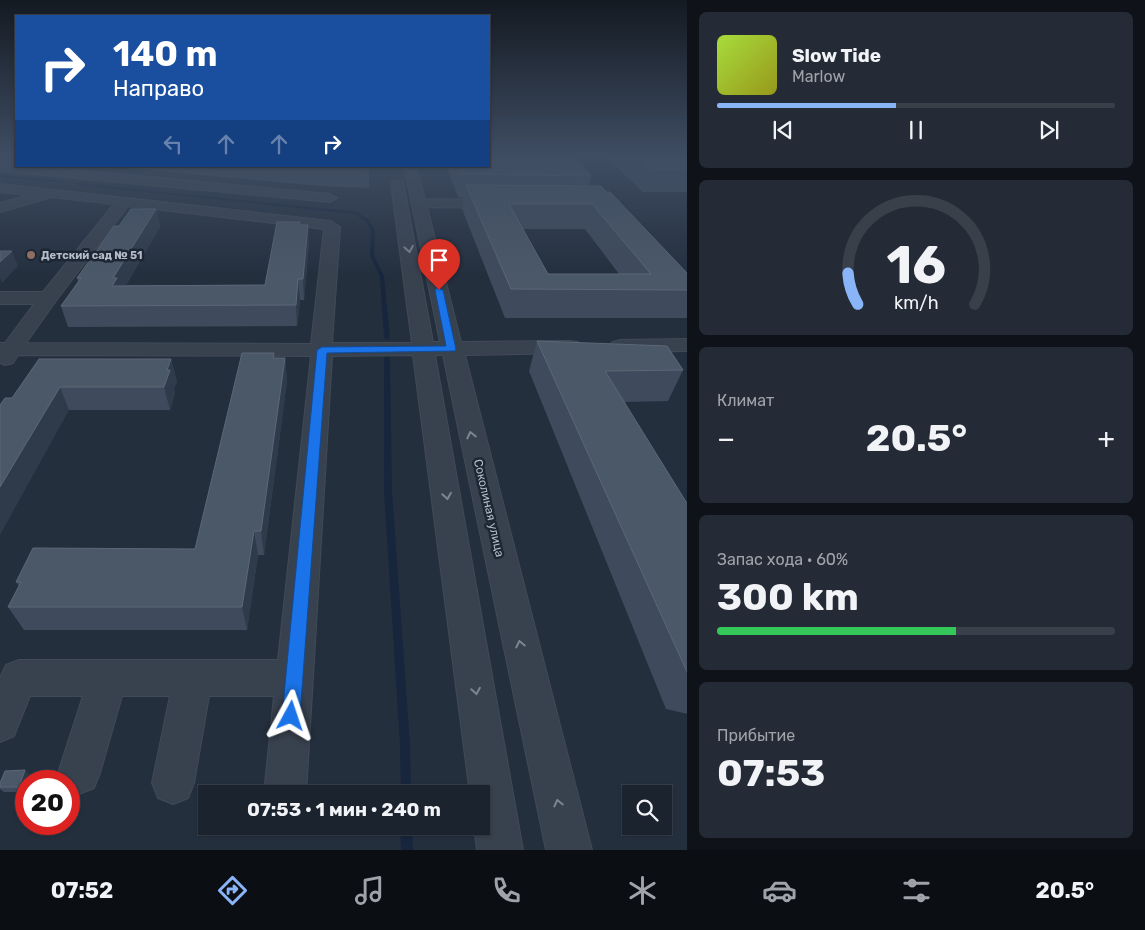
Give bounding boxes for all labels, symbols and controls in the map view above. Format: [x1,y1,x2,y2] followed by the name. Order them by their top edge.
[113,33,218,75] text: 140 m
[30,35,95,100] icon: right
[792,44,881,67] text: Slow Tide
[792,67,845,86] text: Marlow
[113,75,204,102] text: Направо
[769,116,797,144] icon: previous
[902,116,930,144] icon: pause
[1035,116,1063,144] icon: next
[159,130,187,158] icon: left
[212,130,240,158] icon: ahead
[265,130,293,158] icon: ahead
[318,130,346,158] icon: right
[886,234,946,296] text: 16
[418,239,460,290] pin
[403,245,413,253] one-way arrow
[425,246,453,274] icon: arrive
[25,249,37,261] marker: Детский сад № 51
[41,249,143,262] place label: Детский сад № 51
[894,292,938,313] text: km/h
[717,391,774,410] text: Климат
[866,415,967,461] text: 20.5°
[717,422,735,455] text: −
[1098,422,1115,455] text: +
[466,431,477,439] one-way arrow
[471,458,507,558] street label: Соколиная улица
[441,492,451,500] one-way arrow
[717,550,848,569] text: Запас хода · 60%
[717,574,859,620] text: 300 km
[516,640,526,649] one-way arrow
[470,688,481,696] one-way arrow
[264,689,316,741] position arrow
[717,726,795,745] text: Прибытие
[717,750,825,796] text: 07:53
[15,770,80,835] speed limit sign: 20
[622,785,672,835] map controls
[622,785,672,835] button: search
[247,798,441,821] text: 07:53 · 1 мин · 240 m
[553,798,564,807] one-way arrow
[215,873,250,908] icon: directions
[352,873,387,908] icon: music
[489,873,524,908] icon: phone
[625,873,660,908] icon: climate
[762,873,797,908] icon: car
[899,873,934,908] icon: filters
[51,877,113,904] text: 07:52
[1036,877,1094,904] text: 20.5°

